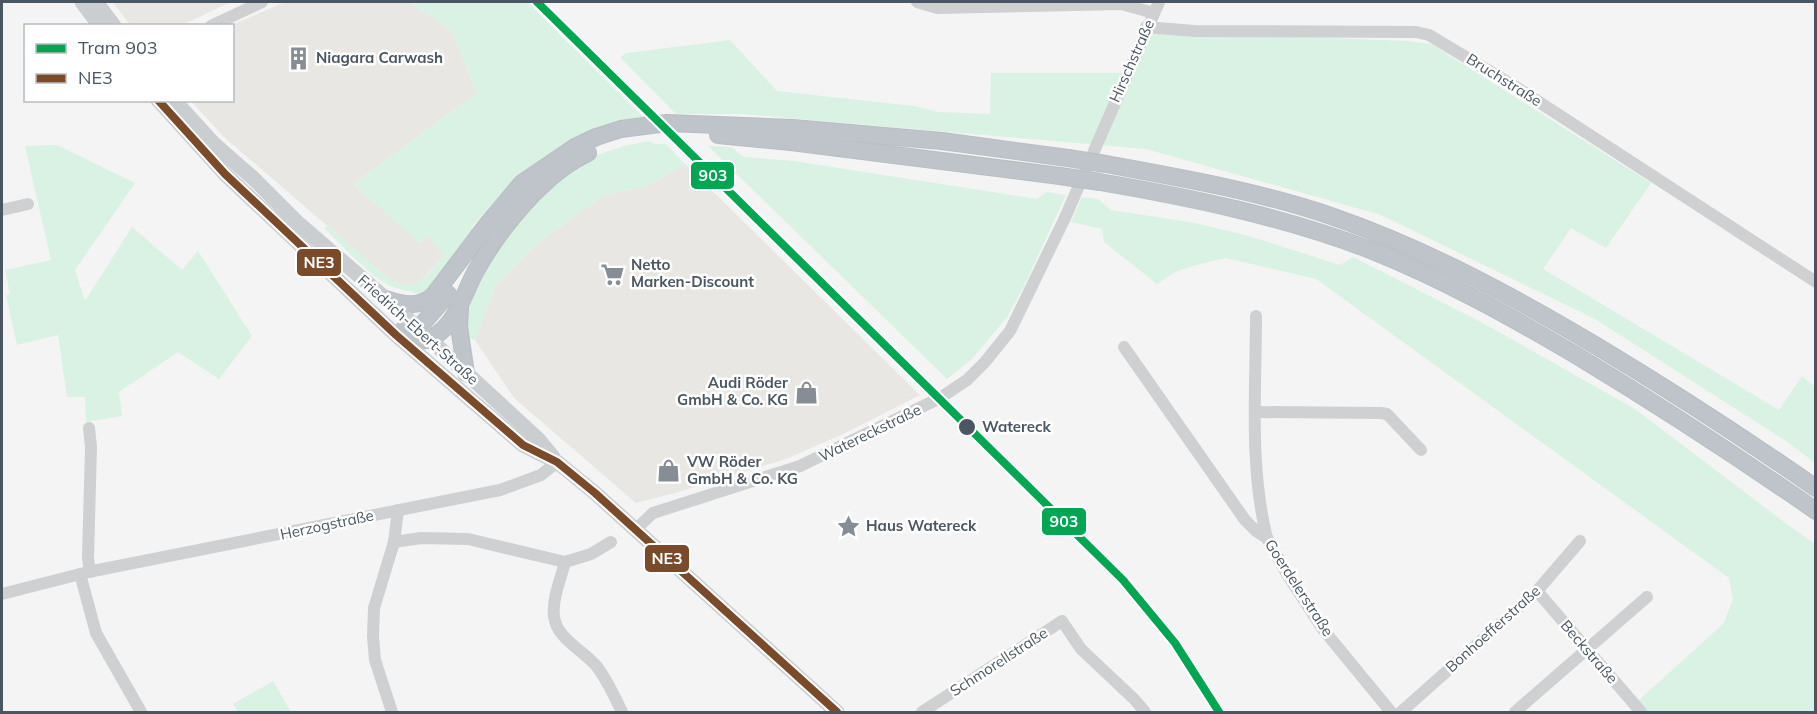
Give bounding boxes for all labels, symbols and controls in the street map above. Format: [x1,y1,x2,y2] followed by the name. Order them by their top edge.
[1105,16,1158,105] street label: Hirschstraße
[24,24,234,102] legend
[78,36,158,59] text: Tram 903
[285,45,311,71] building icon: Niagara Carwash
[316,48,443,67] place label: Niagara Carwash
[1463,49,1545,110] street label: Bruchstraße
[78,66,113,89] text: NE3
[690,161,735,190] line badge: 903
[699,165,727,185] text: 903
[296,248,342,277] line badge: NE3
[303,252,335,272] text: NE3
[631,255,754,291] place label: Netto Marken-Discount
[600,261,626,287] supermarket icon: Netto Marken-Discount
[354,270,483,389] street label: Friedrich-Ebert-Straße
[677,373,788,409] place label: Audi Röder GmbH & Co. KG
[793,379,819,405] shop icon: Audi Röder GmbH & Co. KG
[816,400,924,465] street label: Watereckstraße
[957,417,977,437] marker: Watereck
[982,417,1052,436] place label: Watereck
[686,452,798,488] place label: VW Röder GmbH & Co. KG
[656,458,682,484] shop icon: VW Röder GmbH & Co. KG
[278,505,375,544] street label: Herzogstraße
[1041,507,1087,536] line badge: 903
[1050,511,1078,531] text: 903
[835,513,861,539] place icon: Haus Watereck
[866,516,977,535] place label: Haus Watereck
[1261,536,1338,640] street label: Goerdelerstraße
[644,544,690,573] line badge: NE3
[651,548,683,568] text: NE3
[1441,581,1544,676] street label: Bonhoefferstraße
[1557,616,1622,687] street label: Beckstraße
[946,623,1051,700] street label: Schmorellstraße

